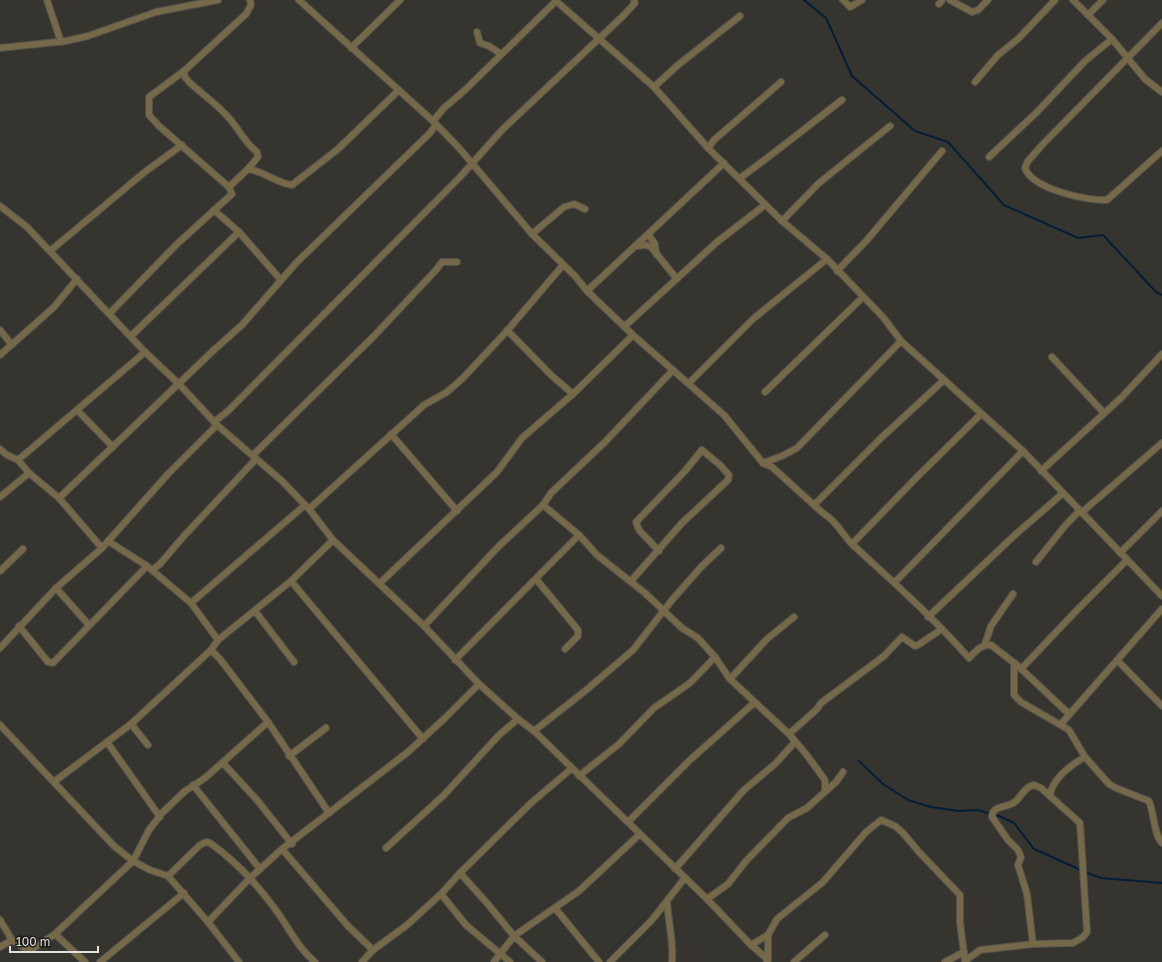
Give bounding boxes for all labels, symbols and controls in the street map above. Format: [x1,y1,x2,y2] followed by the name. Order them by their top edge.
[10,928,98,954] scale bar
[16,934,50,949] text: 100 m

